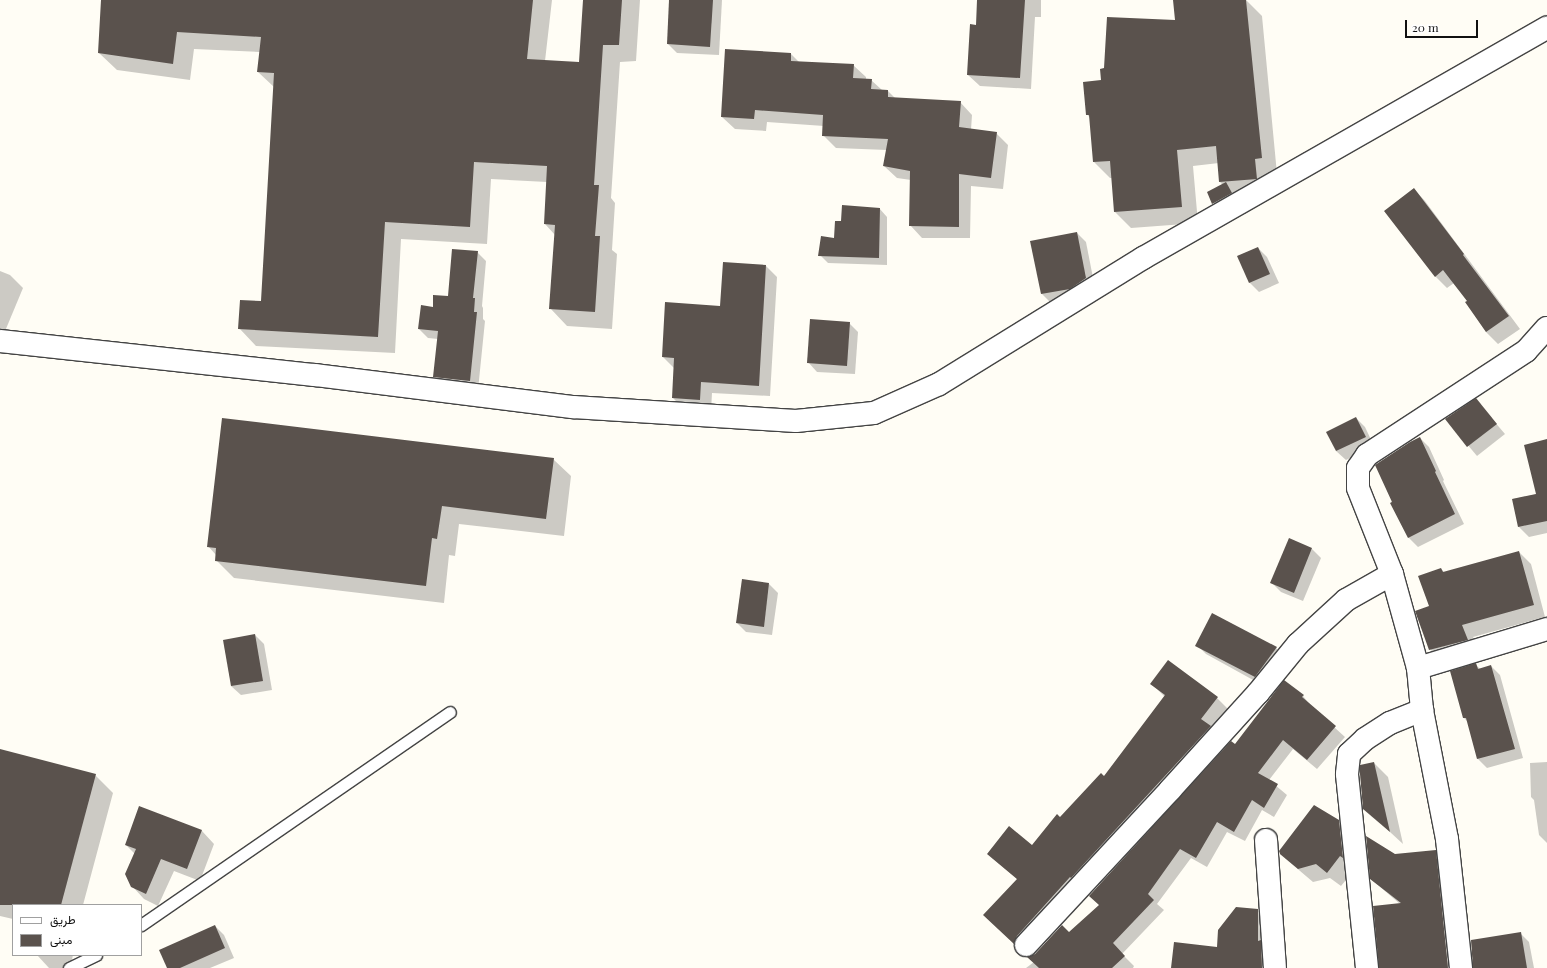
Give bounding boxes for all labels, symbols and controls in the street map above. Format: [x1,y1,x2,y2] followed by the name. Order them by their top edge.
[1407,12,1480,38] scale bar
[1412,19,1439,35] text: 20 m
[12,904,142,956] legend
[50,911,75,927] text: طريق
[50,931,72,947] text: مبنى

